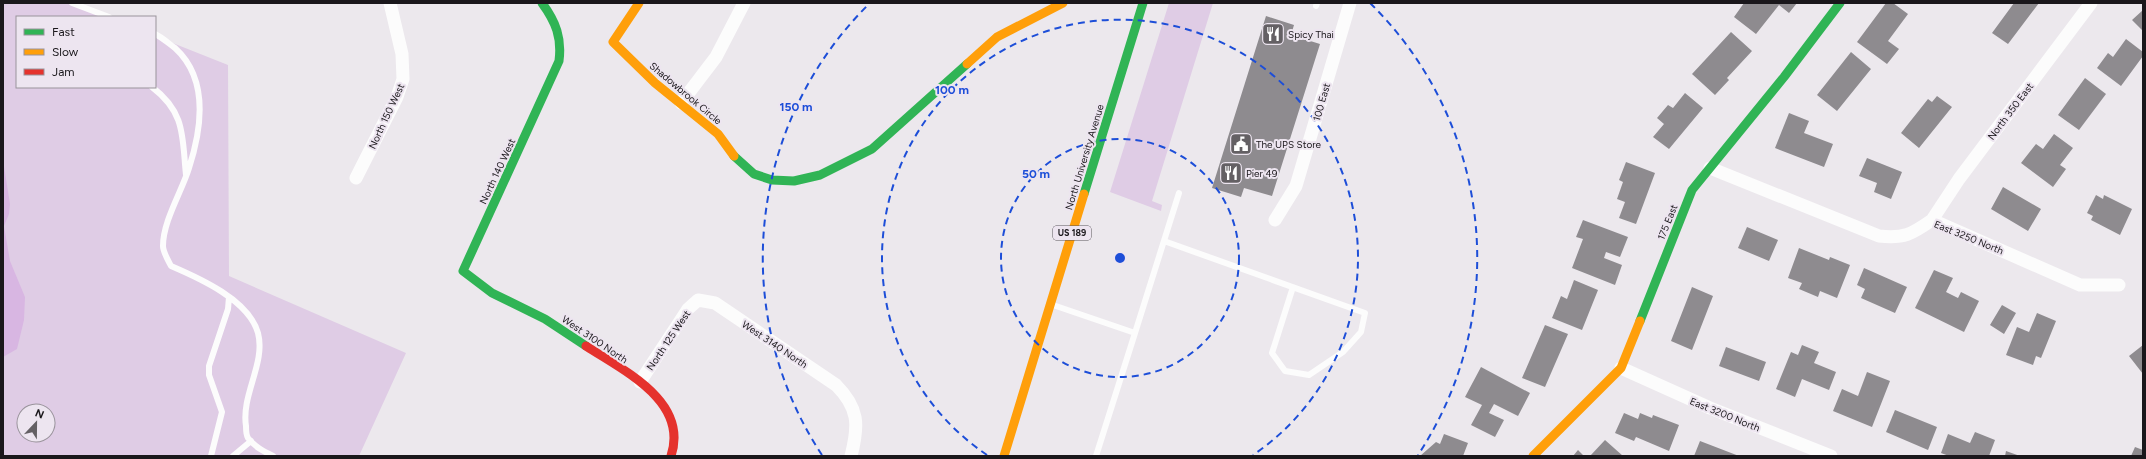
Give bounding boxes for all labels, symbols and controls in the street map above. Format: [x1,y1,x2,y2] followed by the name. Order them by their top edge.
[16,16,156,88] legend
[1260,21,1286,47] restaurant icon: Spicy Thai
[52,25,75,39] text: Fast
[1288,28,1334,41] place label: Spicy Thai
[52,45,79,59] text: Slow
[647,59,725,128] street label: Shadowbrook Circle
[52,65,75,79] text: Jam
[1985,80,2036,142] street label: North 350 East
[366,81,407,151] street label: North 150 West
[1310,81,1333,123] street label: 100 East
[935,83,969,97] text: 100 m
[779,100,813,114] text: 150 m
[1062,102,1107,212] street label: North University Avenue
[1228,131,1254,157] public building icon: The UPS Store
[477,136,518,206] street label: North 140 West
[1256,138,1322,151] place label: The UPS Store
[1218,160,1244,186] restaurant icon: Pier 49
[1022,167,1050,181] text: 50 m
[1246,167,1278,180] place label: Pier 49
[1654,202,1681,242] street label: 175 East
[1932,218,2006,257] street label: East 3250 North
[1053,226,1091,240] road number: US 189
[1113,251,1127,265] centre of rings
[644,308,693,373] street label: North 125 West
[559,313,630,366] street label: West 3100 North
[739,318,810,371] street label: West 3140 North
[1688,394,1762,435] street label: East 3200 North
[16,403,56,443] north arrow
[33,407,46,422] text: N

